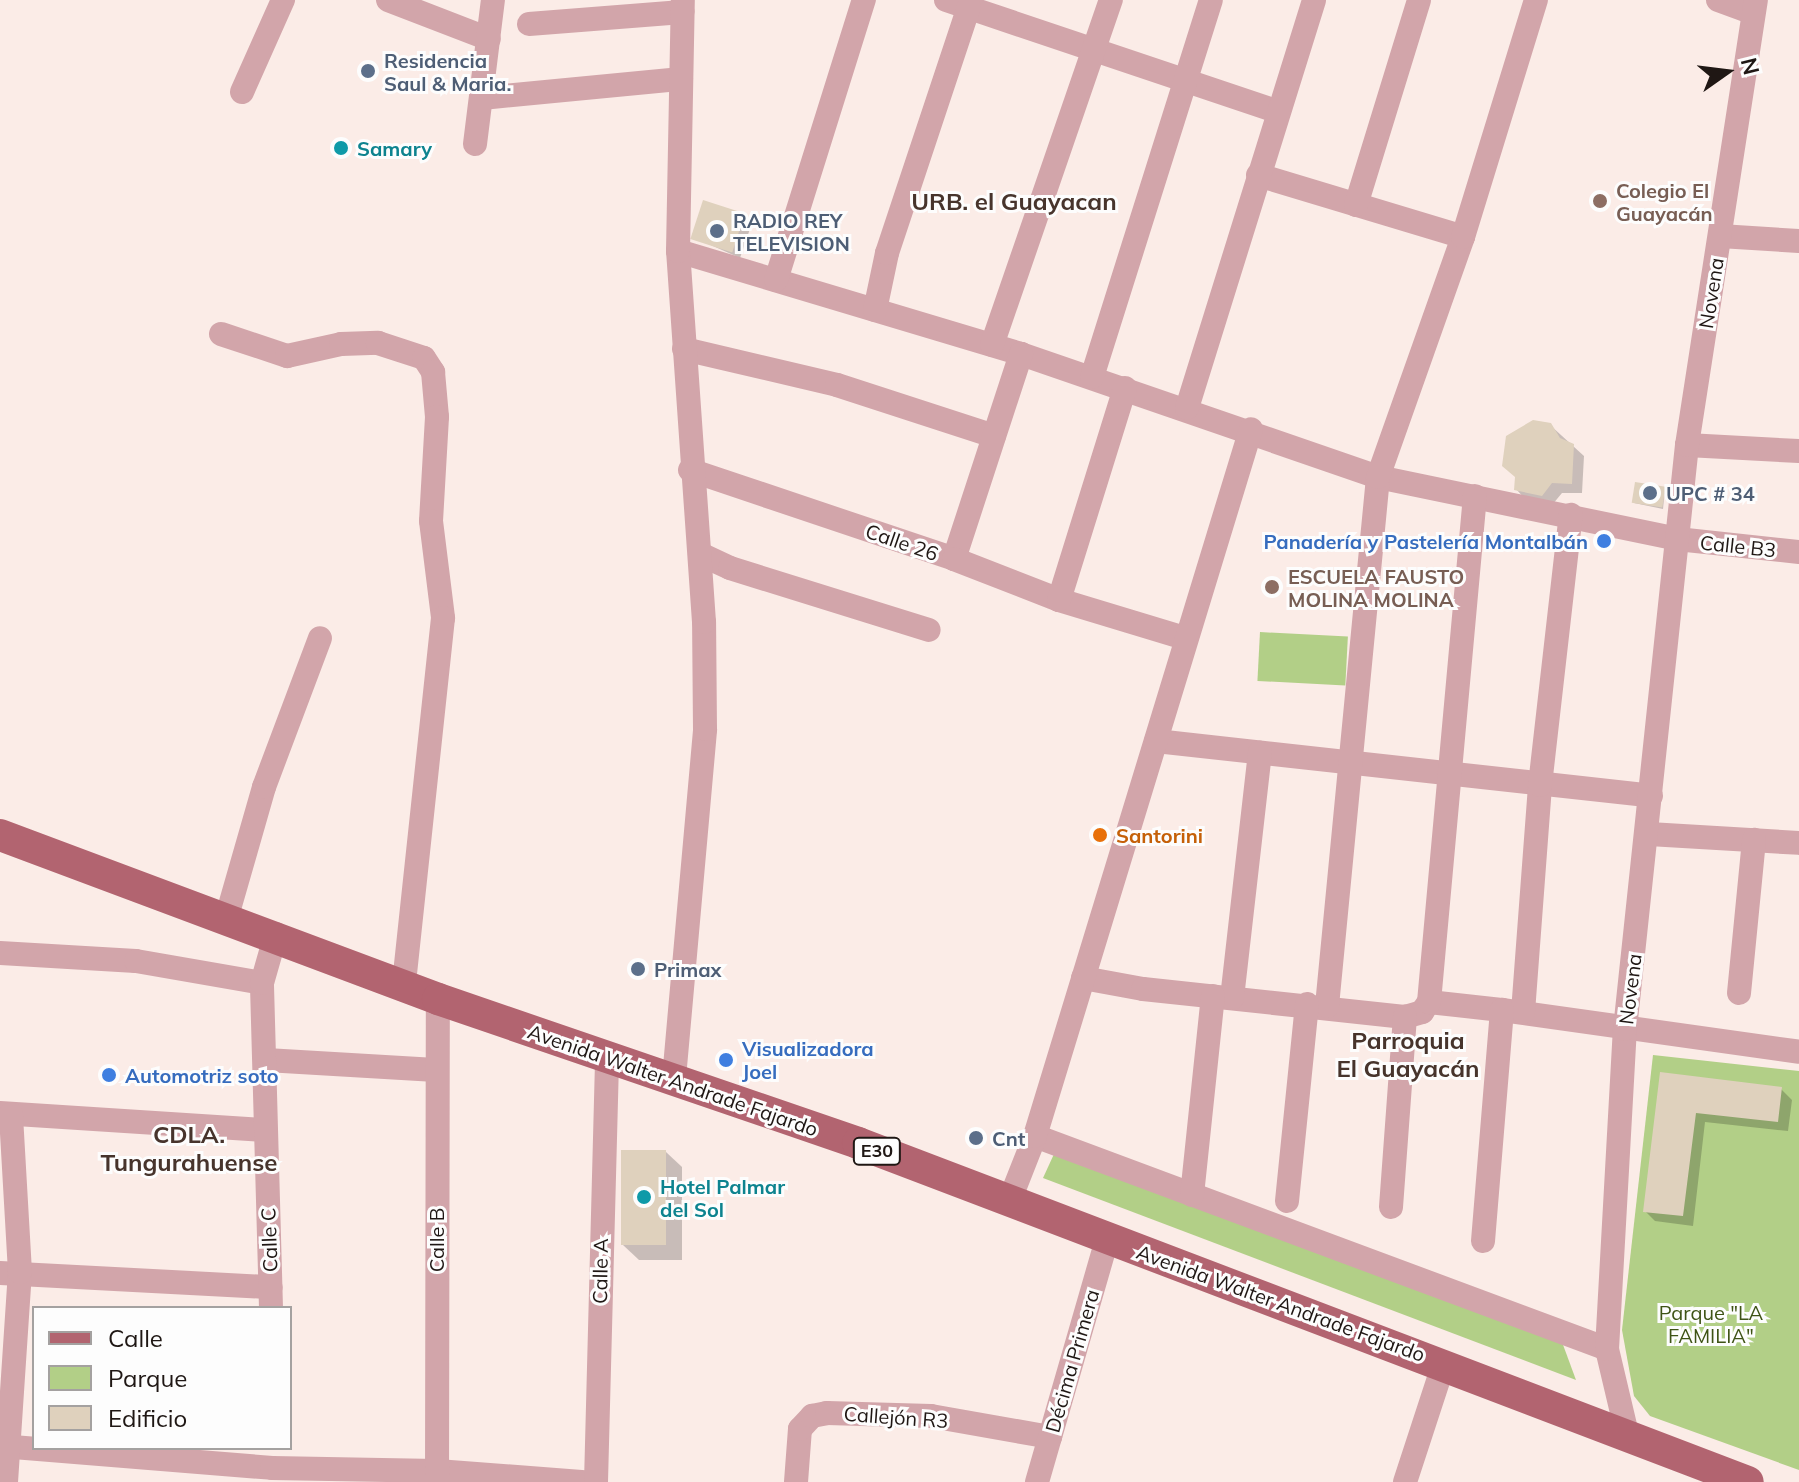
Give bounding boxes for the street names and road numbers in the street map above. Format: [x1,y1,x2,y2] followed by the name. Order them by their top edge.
[1694,256,1728,330] street label: Novena
[863,518,941,566] street label: Calle 26
[1699,530,1777,562] street label: Calle B3
[1614,952,1646,1026] street label: Novena
[525,1019,821,1141] street label: Avenida Walter Andrade Fajardo
[851,1137,903,1165] road number: E30
[256,1207,282,1273] street label: Calle C
[424,1208,448,1272] street label: Calle B
[587,1238,613,1304] street label: Calle A
[1134,1240,1428,1366] street label: Avenida Walter Andrade Fajardo
[1040,1287,1104,1435] street label: Décima Primera
[843,1401,949,1433] street label: Callejón R3

